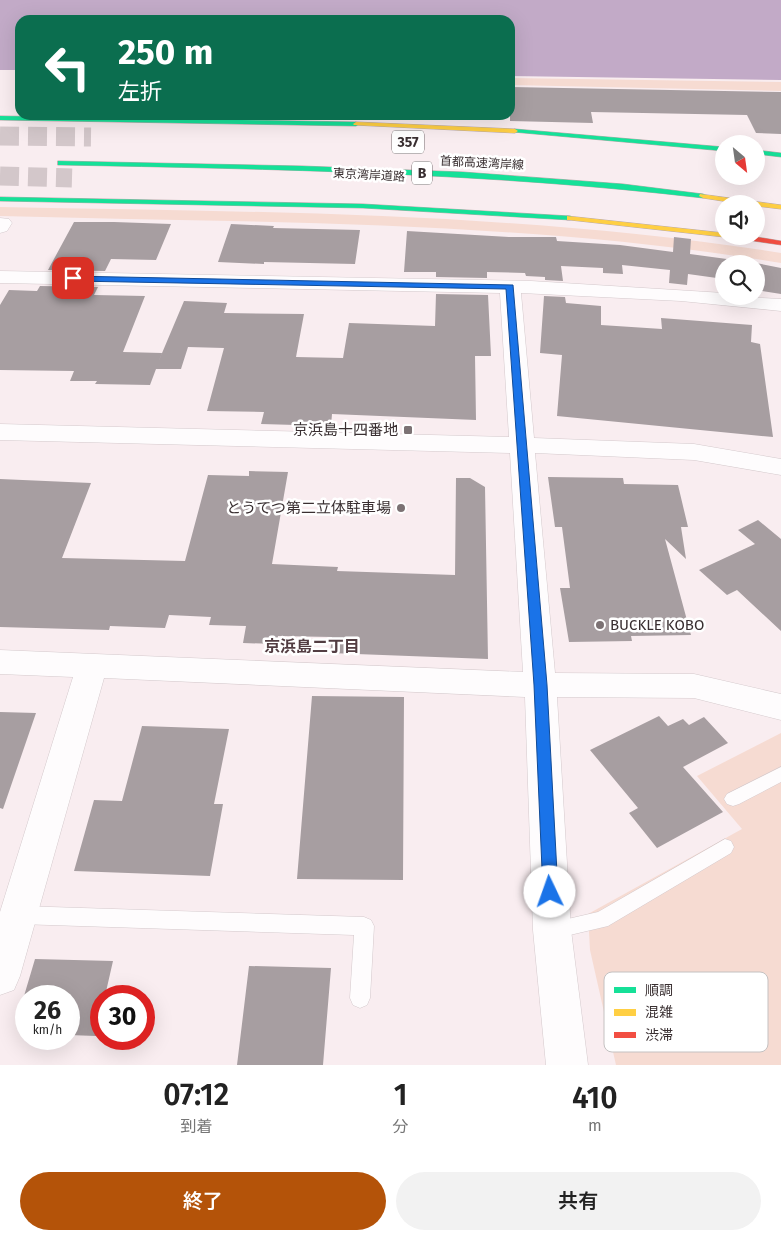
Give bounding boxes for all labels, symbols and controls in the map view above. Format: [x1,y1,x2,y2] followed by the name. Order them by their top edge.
[118,31,213,73] text: 250 m
[35,35,100,100] icon: left
[118,78,162,105] text: 左折
[392,130,424,154] road number: 357
[715,135,765,185] north arrow
[715,135,765,305] map controls
[440,154,524,172] street label: 首都高速湾岸線
[412,162,432,184] road number: B
[333,166,405,184] street label: 東京湾岸道路
[715,195,765,245] button: sound
[715,255,765,305] button: search
[52,257,94,299] pin
[59,264,87,292] icon: arrive
[293,421,398,439] place label: 京浜島十四番地
[402,424,414,436] marker: 京浜島十四番地
[226,499,391,517] place label: とうてつ第二立体駐車場
[395,502,407,514] marker: とうてつ第二立体駐車場
[610,616,704,634] place label: BUCKLE KOBO
[594,619,606,631] marker: BUCKLE KOBO
[264,637,360,656] district label: 京浜島二丁目
[523,865,575,917] position arrow
[604,972,768,1052] legend
[645,982,673,999] text: 順調
[90,985,155,1050] speed limit sign: 30
[34,996,61,1026] text: 26
[645,1004,673,1021] text: 混雑
[33,1023,62,1037] text: km/h
[645,1027,673,1044] text: 渋滞
[163,1077,229,1113] text: 07:12
[394,1077,407,1113] text: 1
[572,1080,618,1116] text: 410
[588,1116,602,1135] text: m
[180,1117,212,1136] text: 到着
[393,1117,409,1136] text: 分
[20,1172,386,1230] button: 終了
[396,1172,761,1230] button: 共有

